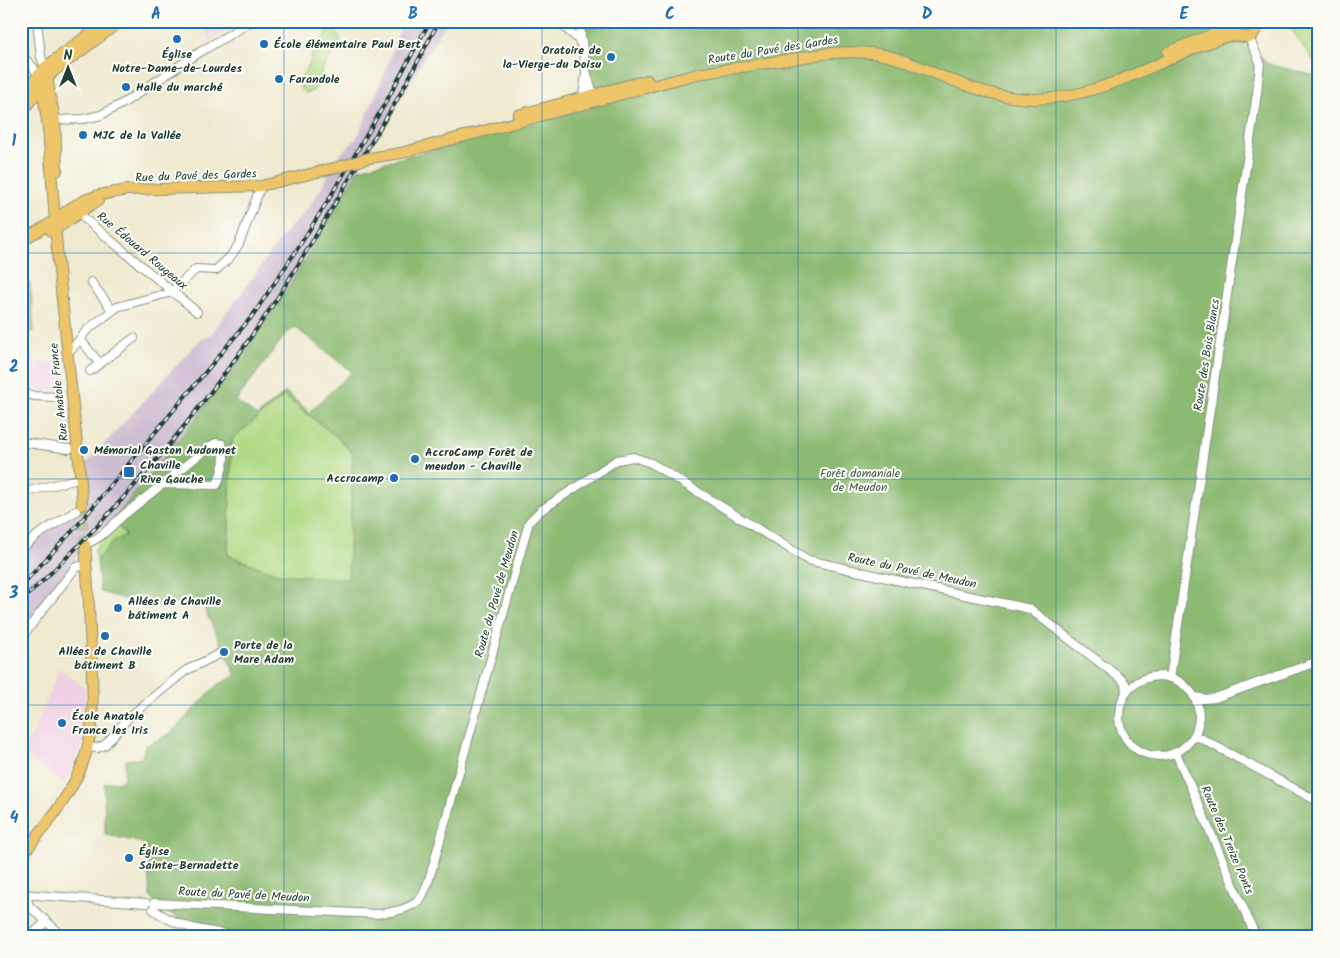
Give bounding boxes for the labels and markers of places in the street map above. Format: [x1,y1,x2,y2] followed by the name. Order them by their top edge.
[171,33,183,45] marker: Église Notre-Dame-de-Lourdes
[274,35,422,54] place label: École élémentaire Paul Bert
[258,38,270,50] marker: École élémentaire Paul Bert
[503,41,601,74] place label: Oratoire de la-Vierge-du Doisu
[112,45,242,78] place label: Église Notre-Dame-de-Lourdes
[605,51,617,63] marker: Oratoire de la-Vierge-du Doisu
[289,70,340,89] place label: Farandole
[273,73,285,85] marker: Farandole
[136,78,223,97] place label: Halle du marché
[120,81,132,93] marker: Halle du marché
[93,126,181,145] place label: MJC de la Vallée
[77,129,89,141] marker: MJC de la Vallée
[94,441,237,460] place label: Mémorial Gaston Audonnet
[425,443,533,476] place label: AccroCamp Forêt de meudon - Chaville
[78,444,90,456] marker: Mémorial Gaston Audonnet
[409,453,421,465] marker: AccroCamp Forêt de meudon - Chaville
[140,456,204,489] place label: Chaville Rive Gauche
[122,465,136,479] marker: Chaville Rive Gauche
[327,469,385,488] place label: Accrocamp
[388,472,400,484] marker: Accrocamp
[128,592,221,625] place label: Allées de Chaville bâtiment A
[112,602,124,614] marker: Allées de Chaville bâtiment A
[99,630,111,642] marker: Allées de Chaville bâtiment B
[234,636,294,669] place label: Porte de la Mare Adam
[58,642,152,675] place label: Allées de Chaville bâtiment B
[218,646,230,658] marker: Porte de la Mare Adam
[72,707,148,740] place label: École Anatole France les Iris
[56,717,68,729] marker: École Anatole France les Iris
[139,842,239,875] place label: Église Sainte-Bernadette
[123,852,135,864] marker: Église Sainte-Bernadette

